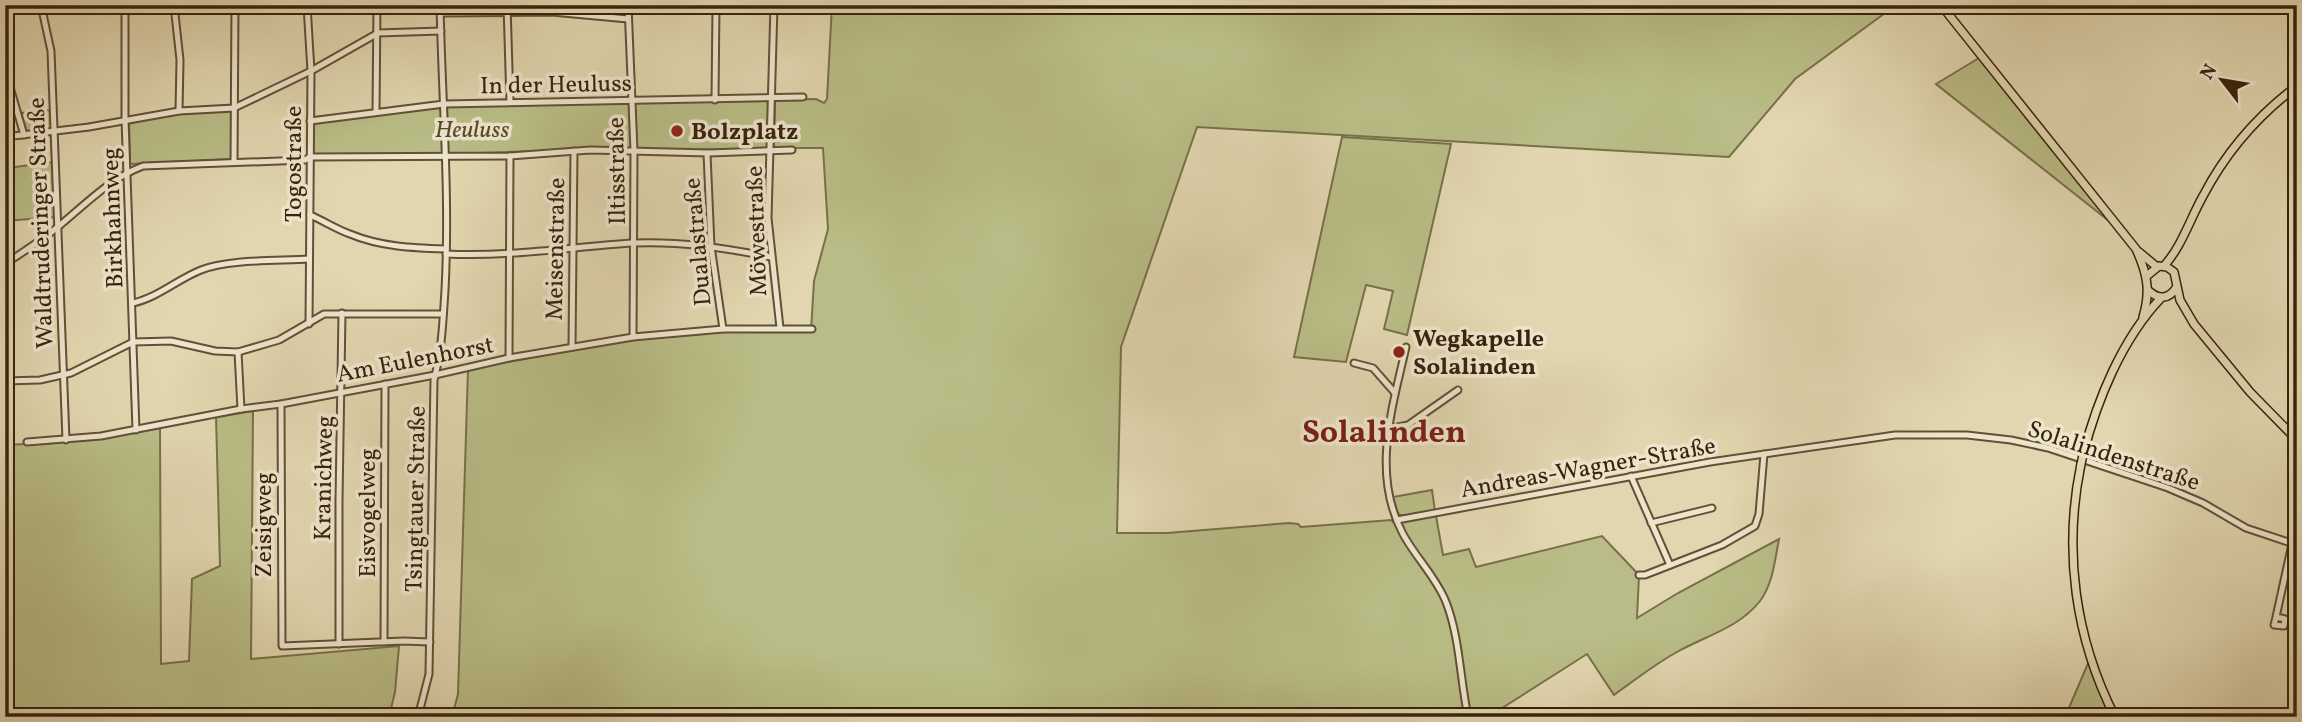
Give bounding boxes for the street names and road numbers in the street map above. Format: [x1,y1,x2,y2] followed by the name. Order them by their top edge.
[480,68,632,104] street label: In der Heuluss
[21,97,63,349] street label: Waldtruderinger Straße
[278,106,312,222] street label: Togostraße
[600,117,636,225] street label: Iltisstraße
[95,147,133,289] street label: Birkhahnweg
[739,165,777,297] street label: Möwestraße
[676,176,722,307] street label: Dualastraße
[539,177,575,321] street label: Meisenstraße
[334,329,497,393] street label: Am Eulenhorst
[398,406,436,593] street label: Tsingtauer Straße
[2023,413,2204,501] street label: Solalindenstraße
[307,415,343,541] street label: Kranichweg
[1458,430,1719,508] street label: Andreas-Wagner-Straße
[352,448,386,578] street label: Eisvogelweg
[248,472,282,578] street label: Zeisigweg

